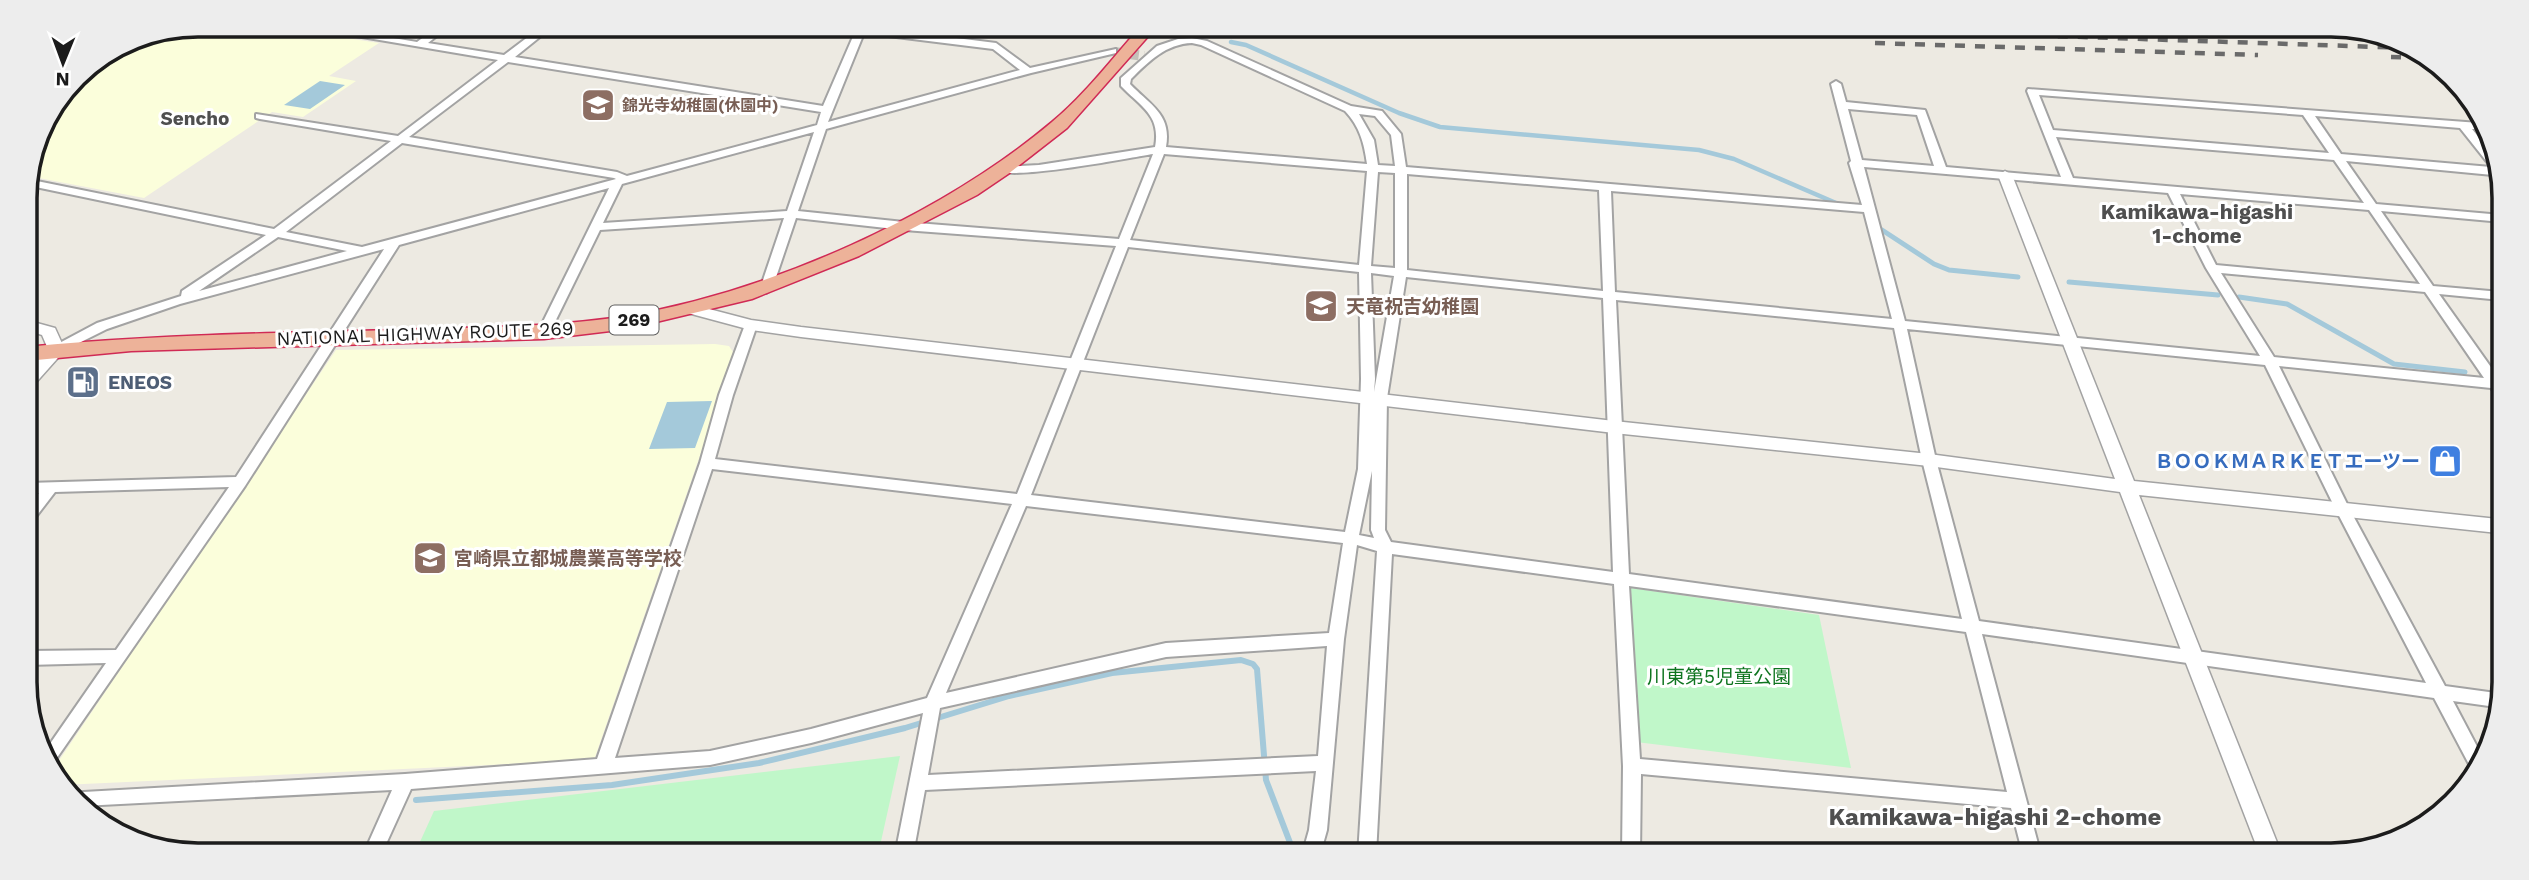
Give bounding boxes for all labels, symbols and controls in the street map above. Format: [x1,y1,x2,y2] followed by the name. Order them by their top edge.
[28,28,98,98] north arrow
[55,68,70,91] text: N
[579,86,617,124] school or university icon: 錦光寺幼稚園(休園中)
[622,96,779,115] place label: 錦光寺幼稚園(休園中)
[161,107,229,130] district label: Sencho
[2101,199,2293,248] district label: Kamikawa-higashi 1-chome
[1302,287,1340,325] school or university icon: 天竜祝吉幼稚園
[1346,295,1479,318] place label: 天竜祝吉幼稚園
[610,306,658,334] road number: 269
[276,317,574,350] street label: NATIONAL HIGHWAY ROUTE 269
[64,363,102,401] fuel station icon: ENEOS
[108,371,172,394] place label: ENEOS
[2426,442,2464,480] shop icon: ＢＯＯＫＭＡＲＫＥＴエーツー
[2154,450,2420,473] place label: ＢＯＯＫＭＡＲＫＥＴエーツー
[411,539,449,577] school or university icon: 宮崎県立都城農業高等学校
[454,547,682,570] place label: 宮崎県立都城農業高等学校
[1647,665,1791,688] park label: 川東第5児童公園
[1829,803,2162,831] district label: Kamikawa-higashi 2-chome

